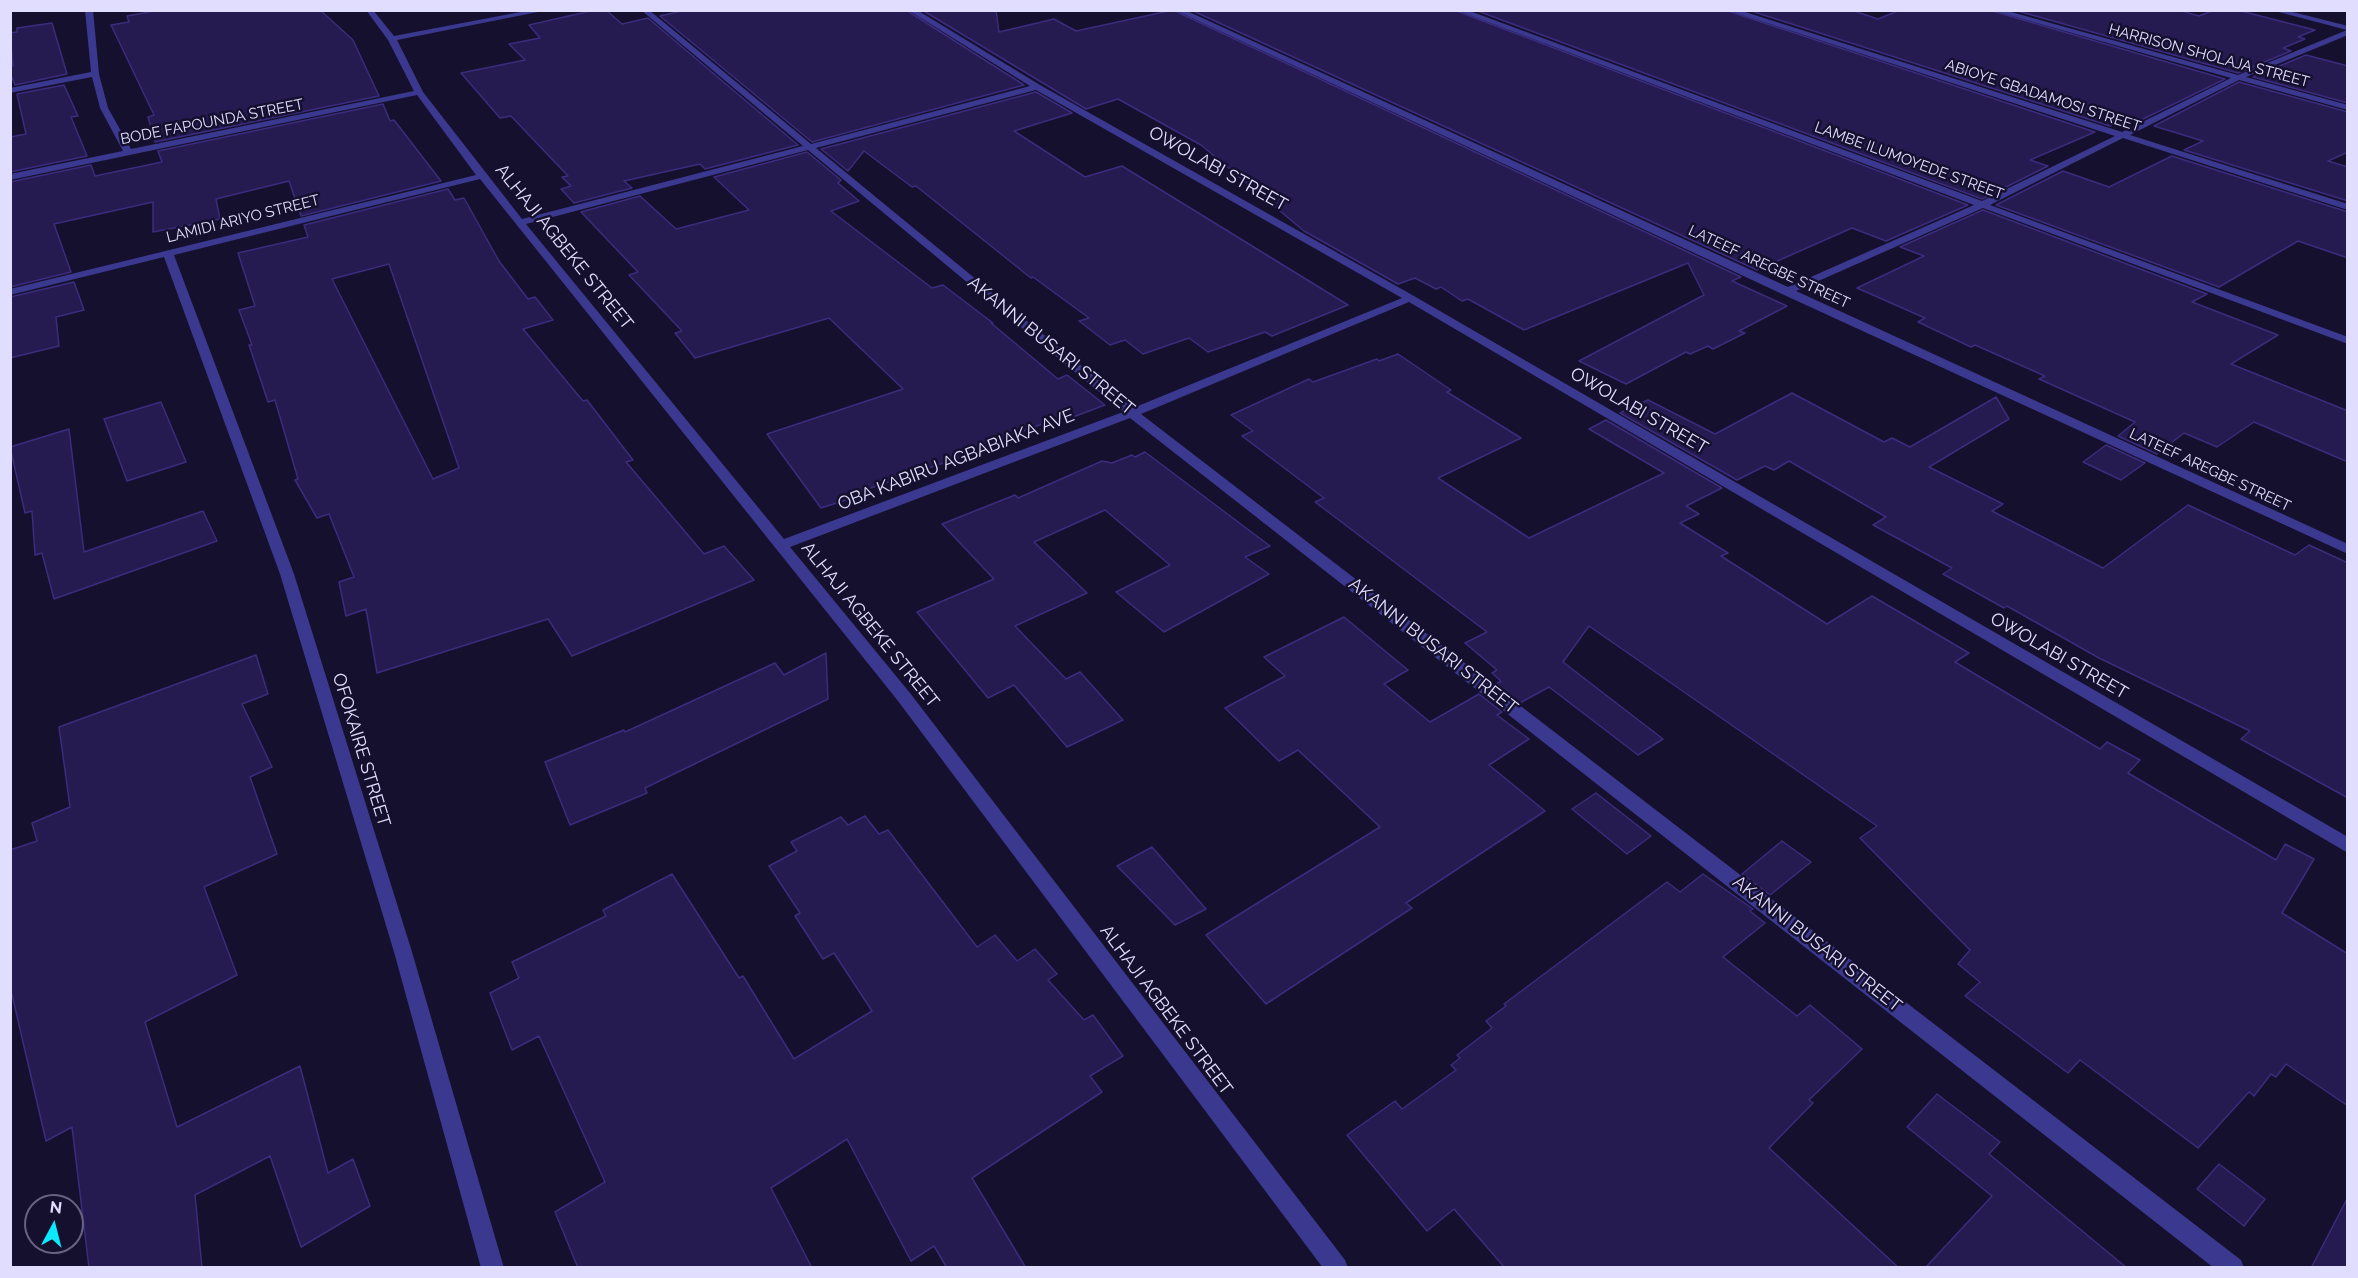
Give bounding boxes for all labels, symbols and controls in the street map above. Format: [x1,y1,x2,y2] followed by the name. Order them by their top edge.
[2107,21,2311,91] street label: HARRISON SHOLAJA STREET
[1943,56,2143,136] street label: ABIOYE GBADAMOSI STREET
[119,95,305,149] street label: BODE FAPOUNDA STREET
[1812,118,2006,204] street label: LAMBE ILUMOYEDE STREET
[1145,122,1291,216] street label: OWOLABI STREET
[490,160,638,334] street label: ALHAJI AGBEKE STREET
[165,191,321,247] street label: LAMIDI ARIYO STREET
[1685,222,1853,312] street label: LATEEF AREGBE STREET
[963,272,1139,420] street label: AKANNI BUSARI STREET
[1566,363,1712,459] street label: OWOLABI STREET
[835,405,1077,515] street label: OBA KABIRU AGBABIAKA AVE
[2126,425,2294,515] street label: LATEEF AREGBE STREET
[796,538,944,712] street label: ALHAJI AGBEKE STREET
[1344,573,1522,719] street label: AKANNI BUSARI STREET
[1986,608,2132,704] street label: OWOLABI STREET
[327,671,395,829] street label: OFOKAIRE STREET
[1728,871,1906,1017] street label: AKANNI BUSARI STREET
[1095,921,1237,1099] street label: ALHAJI AGBEKE STREET
[24,1194,84,1254] north arrow
[49,1197,63,1218] text: N

